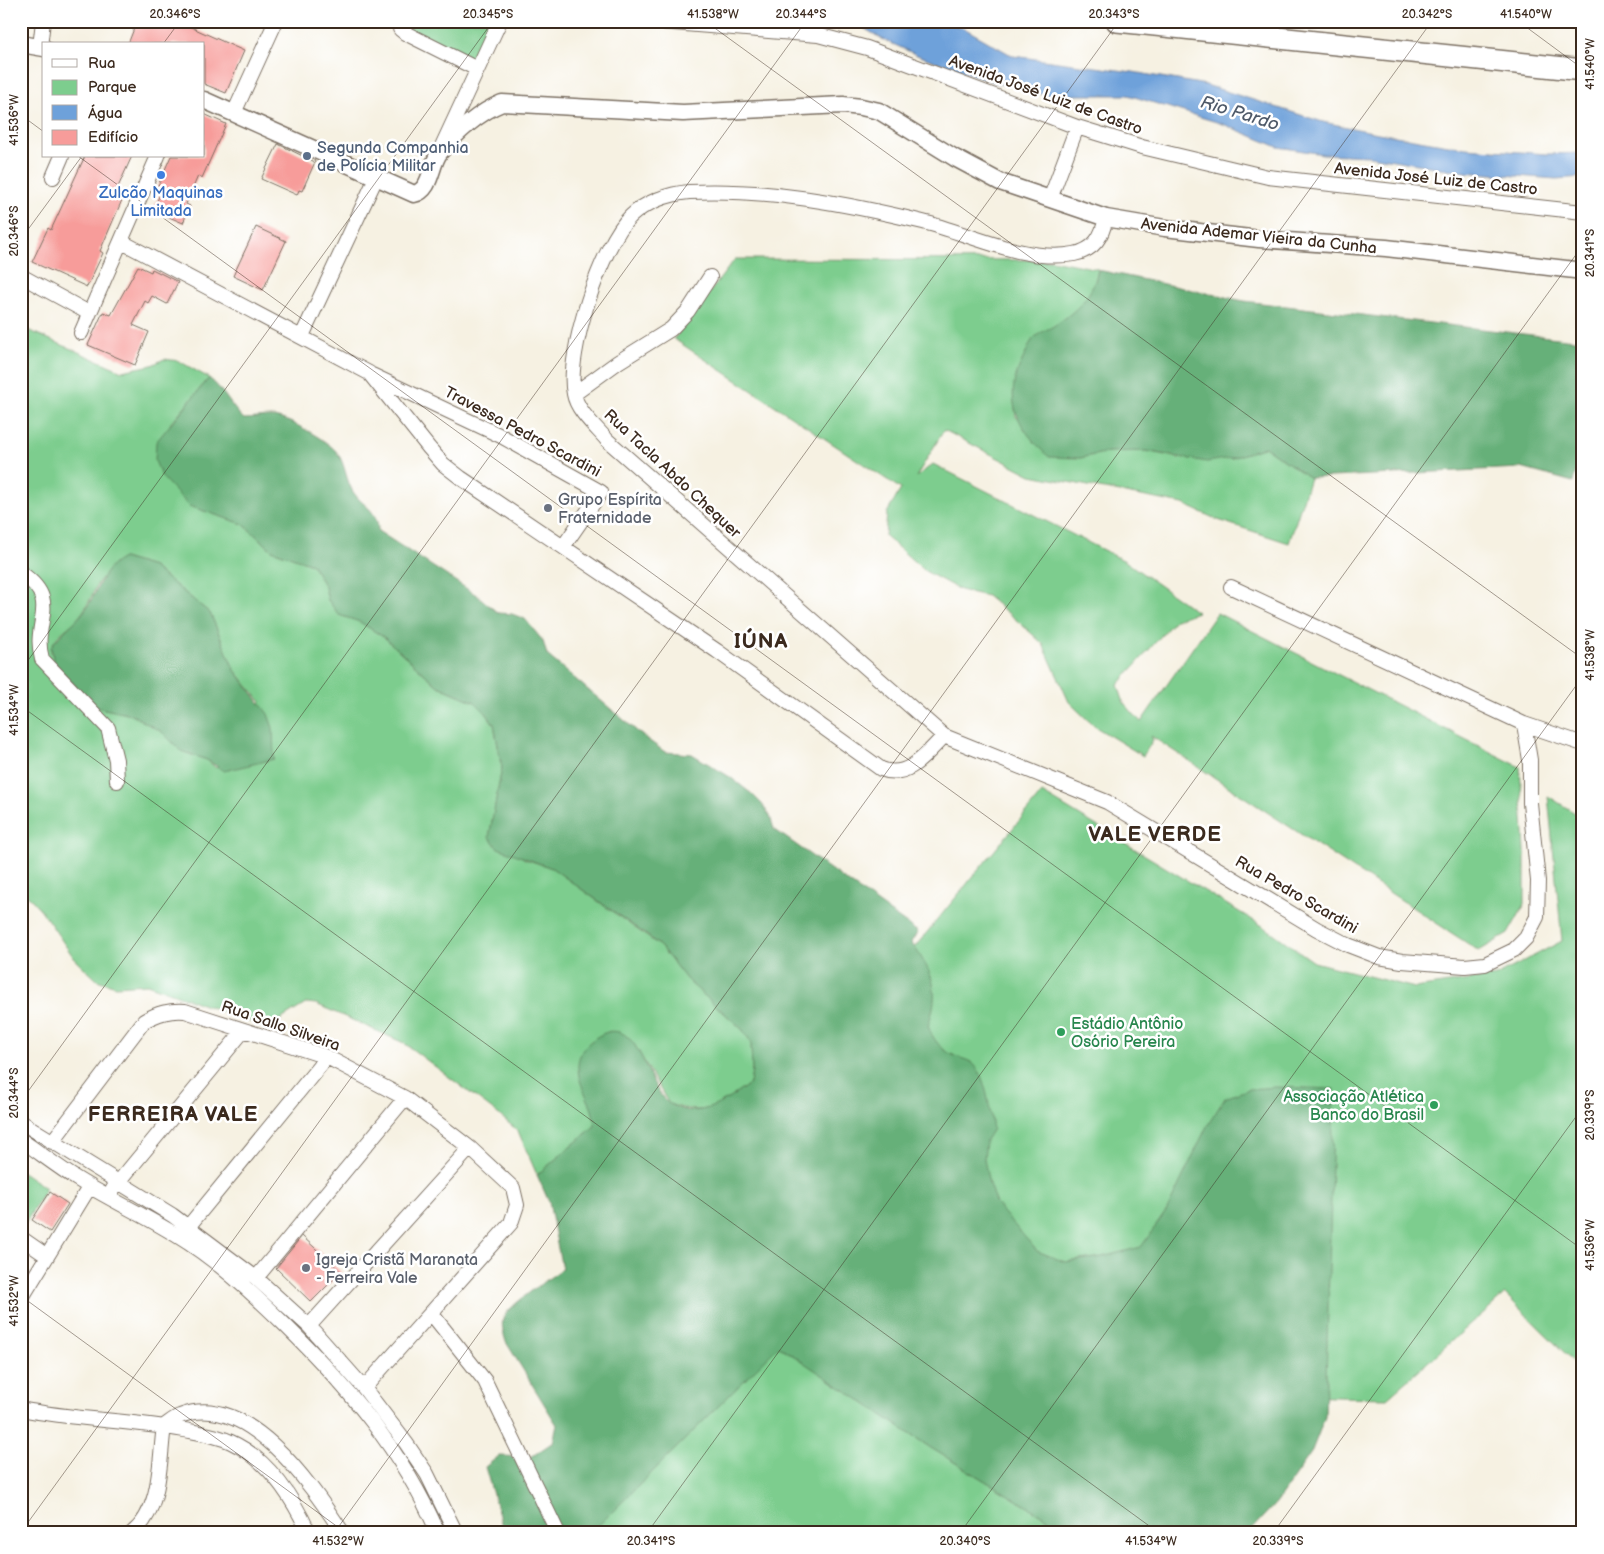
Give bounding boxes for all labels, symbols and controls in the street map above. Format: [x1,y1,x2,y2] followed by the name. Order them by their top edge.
[149,7,201,22] text: 20.346°S
[463,7,513,22] text: 20.345°S
[687,7,739,22] text: 41.538°W
[776,7,826,22] text: 20.344°S
[1088,7,1140,22] text: 20.343°S
[1402,7,1452,22] text: 20.342°S
[1500,7,1552,22] text: 41.540°W
[1583,38,1598,90] text: 41.540°W
[42,42,205,158] legend
[946,52,1145,139] street label: Avenida José Luiz de Castro
[88,54,116,73] text: Rua
[88,78,137,97] text: Parque
[1198,92,1282,135] water label: Rio Pardo
[7,94,22,146] text: 41.536°W
[88,104,123,123] text: Água
[88,128,138,147] text: Edifício
[317,139,469,176] place label: Segunda Companhia de Polícia Militar
[301,150,313,162] marker: Segunda Companhia de Polícia Militar
[1333,159,1538,200] street label: Avenida José Luiz de Castro
[155,169,167,181] marker: Zulcão Maquinas Limitada
[98,184,223,221] place label: Zulcão Maquinas Limitada
[7,205,22,257] text: 20.346°S
[1140,215,1378,258] street label: Avenida Ademar Vieira da Cunha
[1583,229,1598,277] text: 20.341°S
[441,383,604,482] street label: Travessa Pedro Scardini
[600,406,744,543] street label: Rua Tacla Abdo Chequer
[558,491,662,528] place label: Grupo Espírita Fraternidade
[542,502,554,514] marker: Grupo Espírita Fraternidade
[734,628,788,654] district label: IÚNA
[1583,629,1598,681] text: 41.538°W
[7,684,22,736] text: 41.534°W
[1088,822,1222,847] district label: VALE VERDE
[1231,852,1361,938] street label: Rua Pedro Scardini
[219,997,342,1056] street label: Rua Sallo Silveira
[1071,1015,1183,1052] place label: Estádio Antônio Osório Pereira
[1055,1026,1067,1038] marker: Estádio Antônio Osório Pereira
[7,1068,22,1118] text: 20.344°S
[1284,1088,1424,1125] place label: Associação Atlética Banco do Brasil
[1583,1090,1598,1140] text: 20.339°S
[1428,1099,1440,1111] marker: Associação Atlética Banco do Brasil
[88,1102,258,1127] district label: FERREIRA VALE
[1583,1219,1598,1271] text: 41.536°W
[316,1251,478,1288] place label: Igreja Cristã Maranata - Ferreira Vale
[300,1262,312,1274] marker: Igreja Cristã Maranata - Ferreira Vale
[7,1275,22,1327] text: 41.532°W
[312,1534,364,1549] text: 41.532°W
[627,1534,675,1549] text: 20.341°S
[939,1534,991,1549] text: 20.340°S
[1125,1534,1177,1549] text: 41.534°W
[1253,1534,1303,1549] text: 20.339°S

